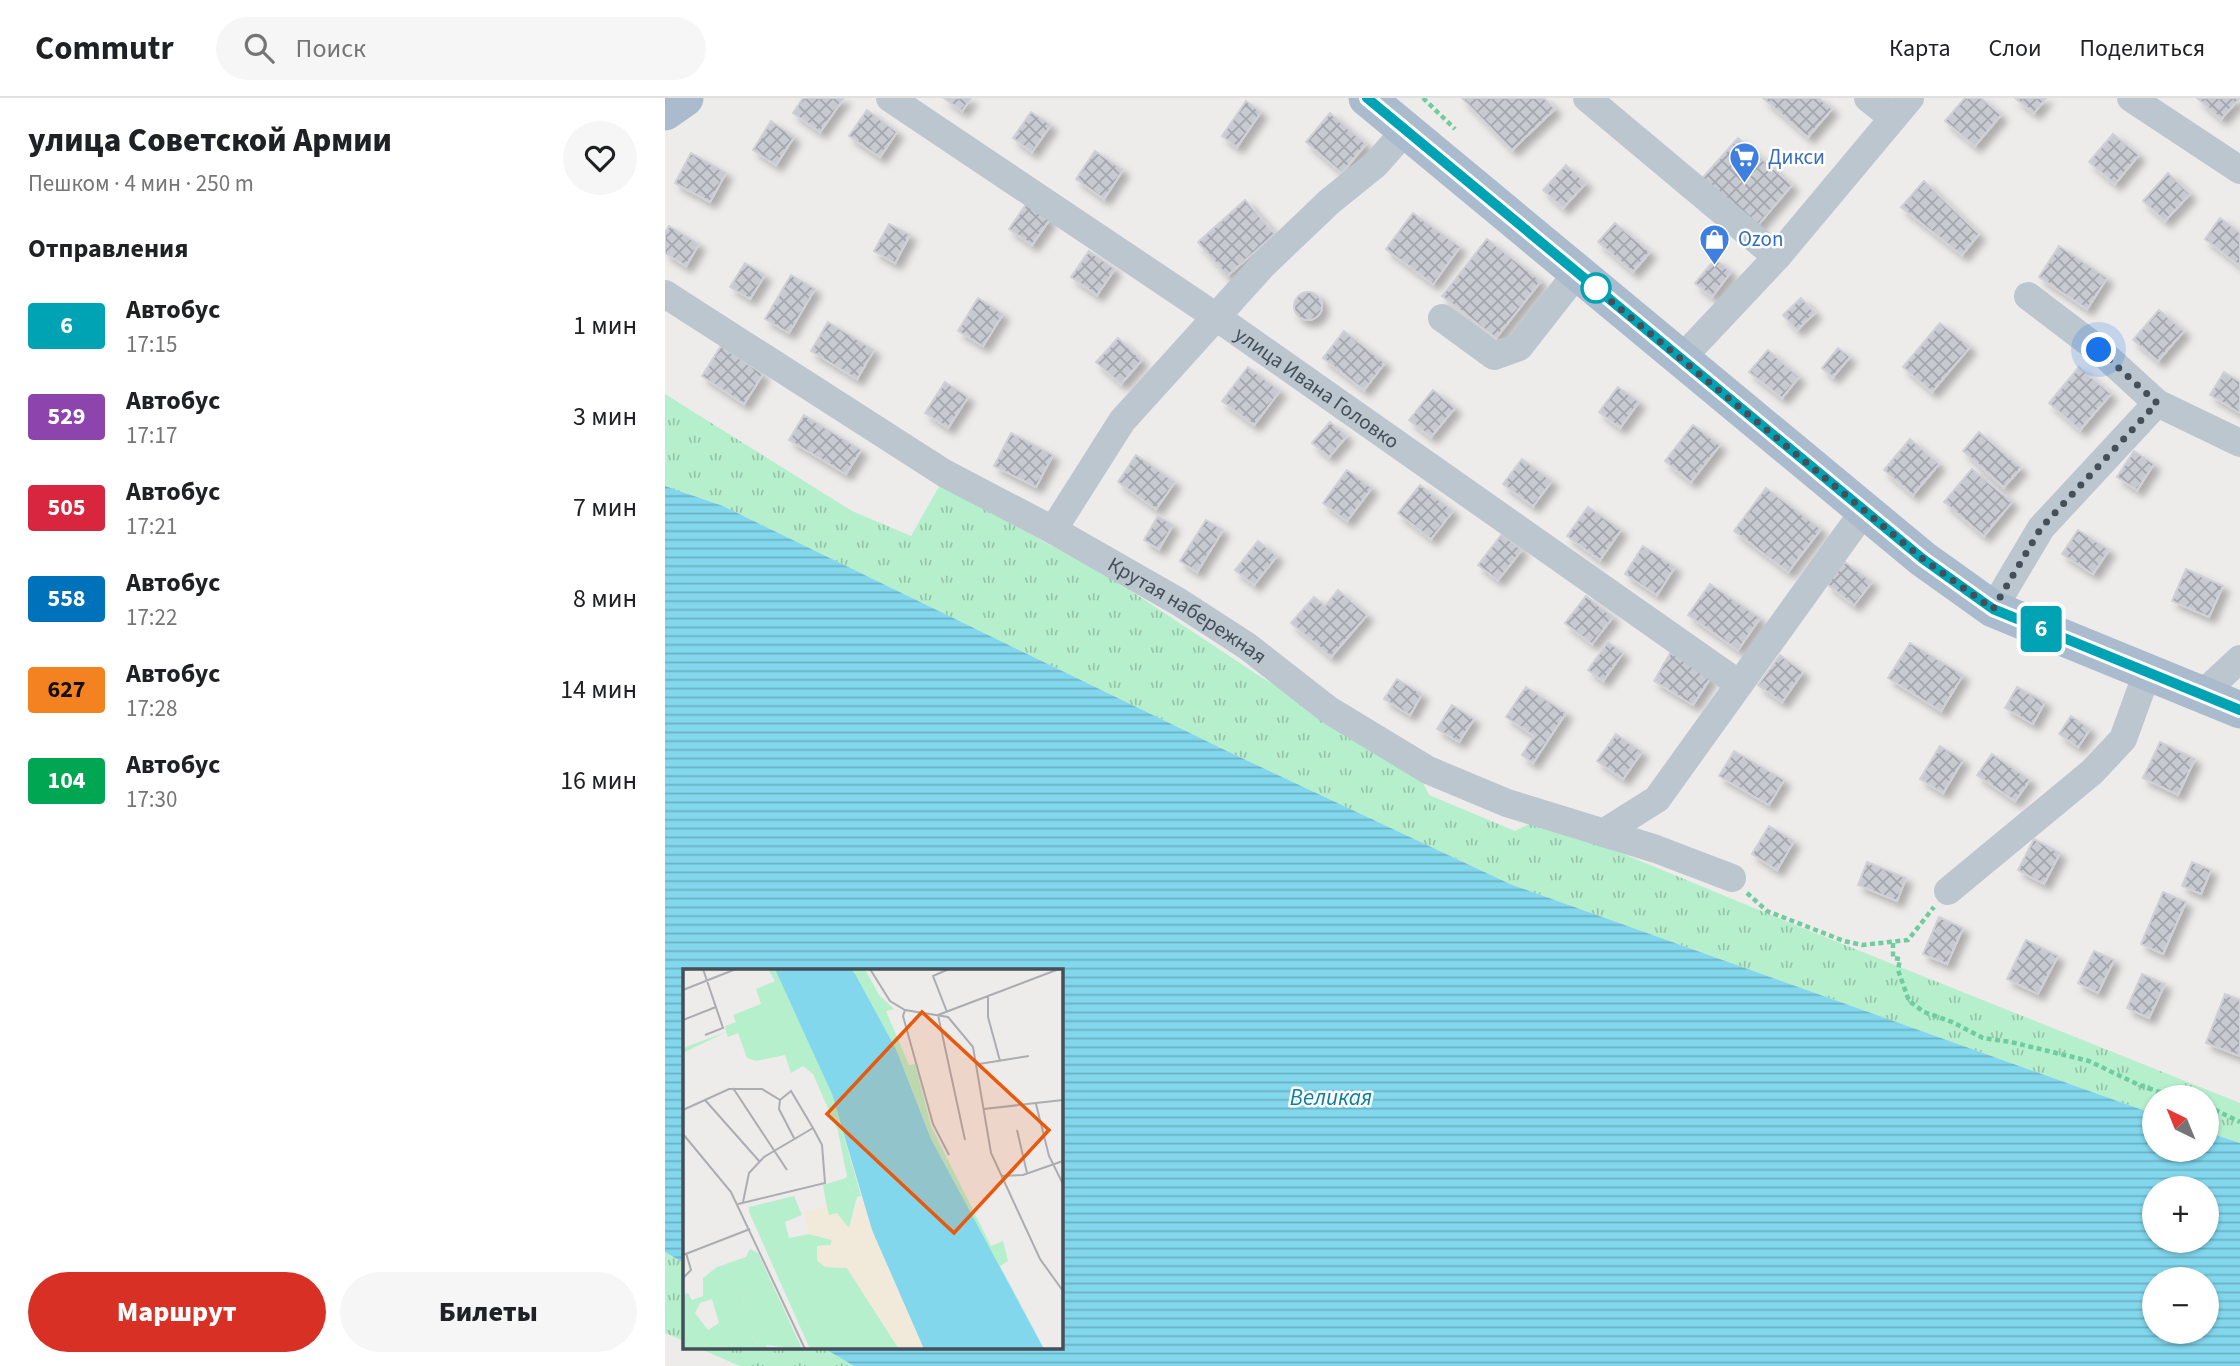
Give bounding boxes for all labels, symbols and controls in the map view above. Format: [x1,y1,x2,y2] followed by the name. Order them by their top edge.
[216,17,706,80] search box
[35,25,174,72] text: Commutr
[240,29,278,67] icon: search
[296,30,366,67] text: Поиск
[1889,31,1951,66] text: Карта
[1989,31,2042,66] text: Слои
[2080,31,2205,66] text: Поделиться
[28,117,392,164] text: улица Советской Армии
[563,121,637,195] button: heart
[1728,140,1762,184] supermarket icon: Дикси
[1768,142,1825,172] place label: Дикси
[28,167,254,200] text: Пешком · 4 мин · 250 m
[1698,222,1732,266] shop icon: Ozon
[1738,224,1783,254] place label: Ozon
[28,230,188,267] text: Отправления
[1581,273,1611,303] unlabelled marker
[126,291,220,328] text: Автобус
[573,307,637,344] text: 1 мин
[60,308,73,343] text: 6
[1228,319,1406,456] street label: улица Ивана Головко
[126,328,177,361] text: 17:15
[2081,332,2116,367] your location
[126,382,220,419] text: Автобус
[573,398,637,435] text: 3 мин
[47,399,86,434] text: 529
[126,419,177,452] text: 17:17
[126,473,220,510] text: Автобус
[573,489,637,526] text: 7 мин
[47,490,86,525] text: 505
[126,510,177,543] text: 17:21
[1102,549,1273,671] street label: Крутая набережная
[126,564,220,601] text: Автобус
[573,580,637,617] text: 8 мин
[47,581,86,616] text: 558
[126,601,177,634] text: 17:22
[2018,606,2064,652] line badge: 6
[2035,611,2047,646] text: 6
[126,655,220,692] text: Автобус
[560,671,637,708] text: 14 мин
[47,672,86,707] text: 627
[126,692,177,725] text: 17:28
[126,746,220,783] text: Автобус
[560,762,637,799] text: 16 мин
[47,763,86,798] text: 104
[126,783,177,816] text: 17:30
[683,969,1062,1348] inset map
[1290,1081,1372,1114] water label: Великая
[2142,1085,2219,1162] north arrow
[2142,1085,2219,1344] map controls
[2142,1176,2219,1253] button: +
[2142,1267,2219,1344] button: −
[28,1272,326,1352] button: Маршрут
[340,1272,637,1352] button: Билеты

